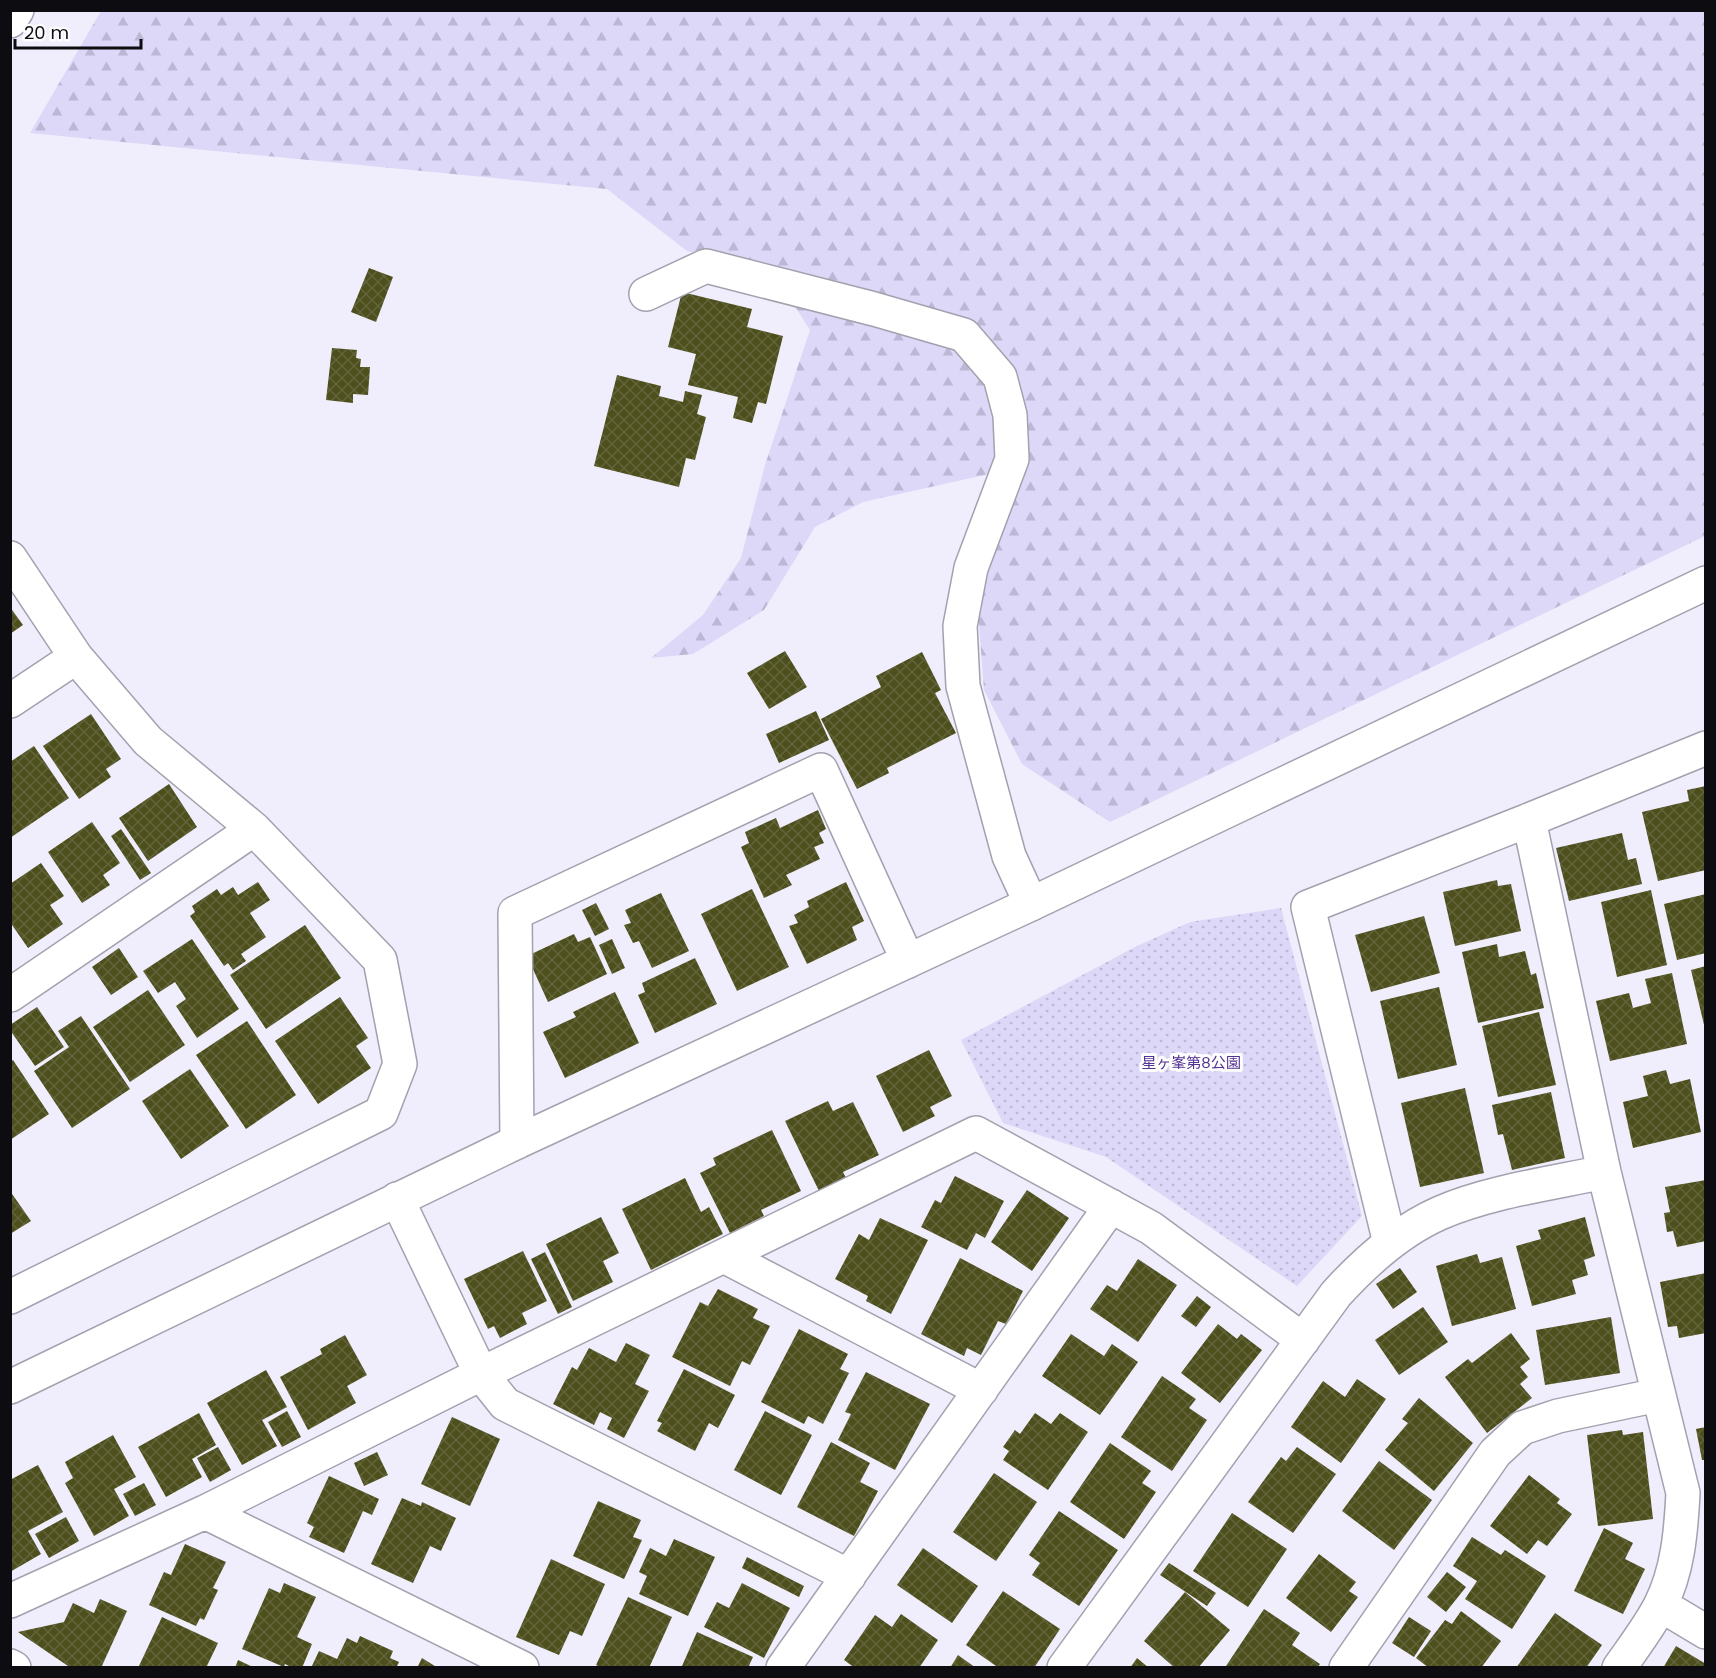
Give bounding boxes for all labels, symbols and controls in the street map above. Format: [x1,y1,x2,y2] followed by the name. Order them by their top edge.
[15,12,141,50] scale bar
[24,20,69,45] text: 20 m
[1141,1052,1241,1073] park label: 星ヶ峯第8公園

